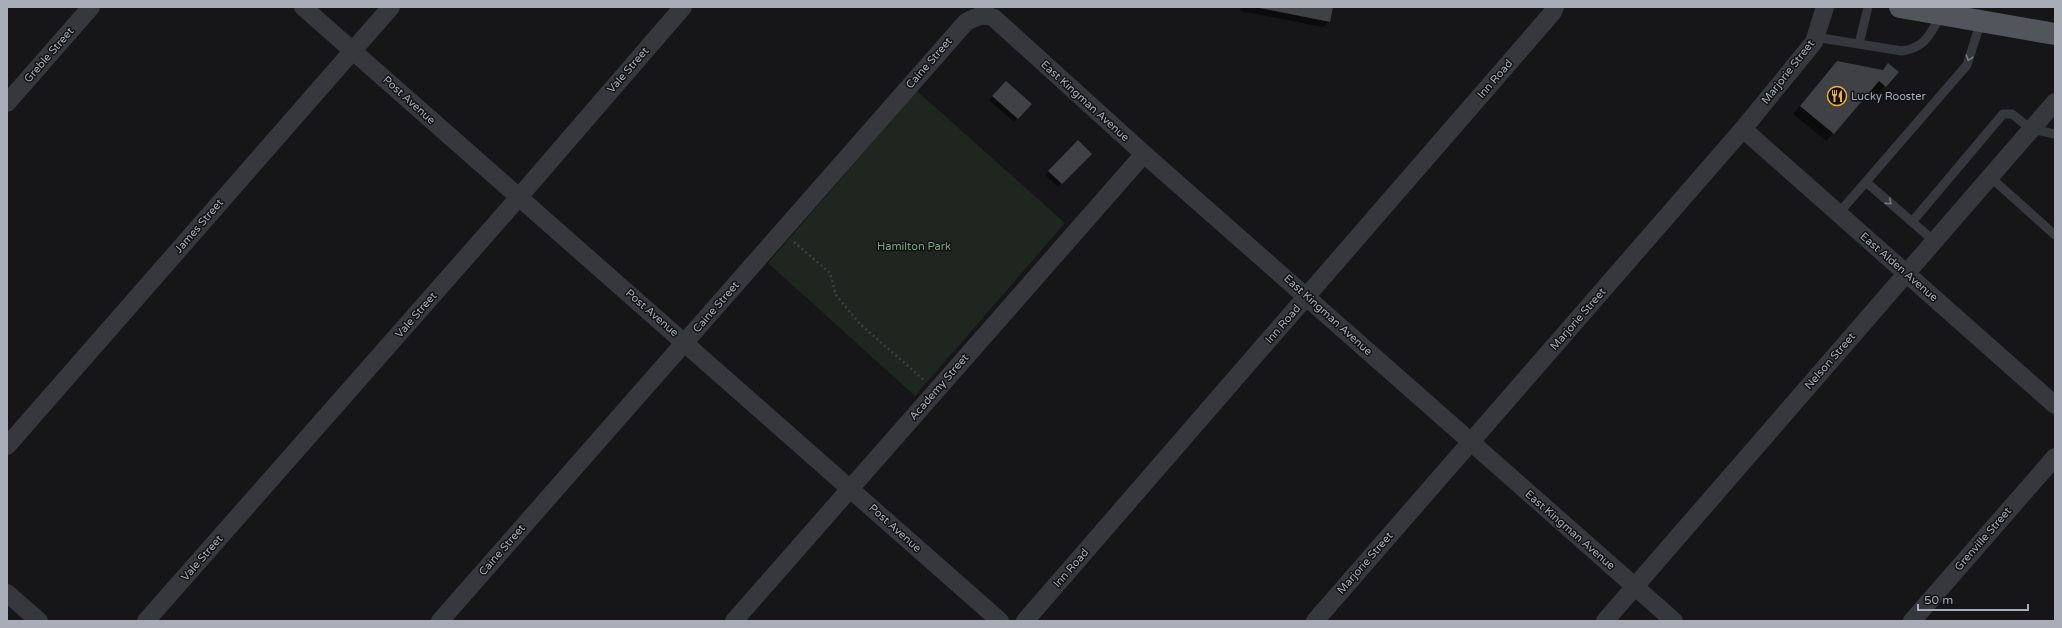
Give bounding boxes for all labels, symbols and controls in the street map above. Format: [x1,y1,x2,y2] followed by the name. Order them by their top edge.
[22,25,76,85] street label: Greble Street
[903,35,955,91] street label: Caine Street
[1759,37,1817,107] street label: Marjorie Street
[605,44,651,96] street label: Vale Street
[1965,54,1974,61] one-way arrow
[1475,57,1515,101] street label: Inn Road
[1038,58,1132,144] street label: East Kingman Avenue
[380,73,438,127] street label: Post Avenue
[1826,85,1848,107] restaurant icon: Lucky Rooster
[1851,90,1926,103] place label: Lucky Rooster
[172,196,226,256] street label: James Street
[1885,197,1892,204] one-way arrow
[1858,230,1940,304] street label: East Alden Avenue
[877,240,951,253] park label: Hamilton Park
[1281,272,1375,358] street label: East Kingman Avenue
[690,279,742,335] street label: Caine Street
[1548,285,1608,353] street label: Marjorie Street
[623,287,681,339] street label: Post Avenue
[393,289,439,341] street label: Vale Street
[1263,302,1303,346] street label: Inn Road
[1802,330,1858,392] street label: Nelson Street
[907,351,971,423] street label: Academy Street
[1523,488,1617,572] street label: East Kingman Avenue
[866,501,924,555] street label: Post Avenue
[1952,505,2014,573] street label: Grenville Street
[476,522,528,578] street label: Caine Street
[1335,529,1395,597] street label: Marjorie Street
[179,532,225,584] street label: Vale Street
[1051,546,1091,590] street label: Inn Road
[1918,586,2028,612] scale bar
[1924,593,1953,607] text: 50 m

